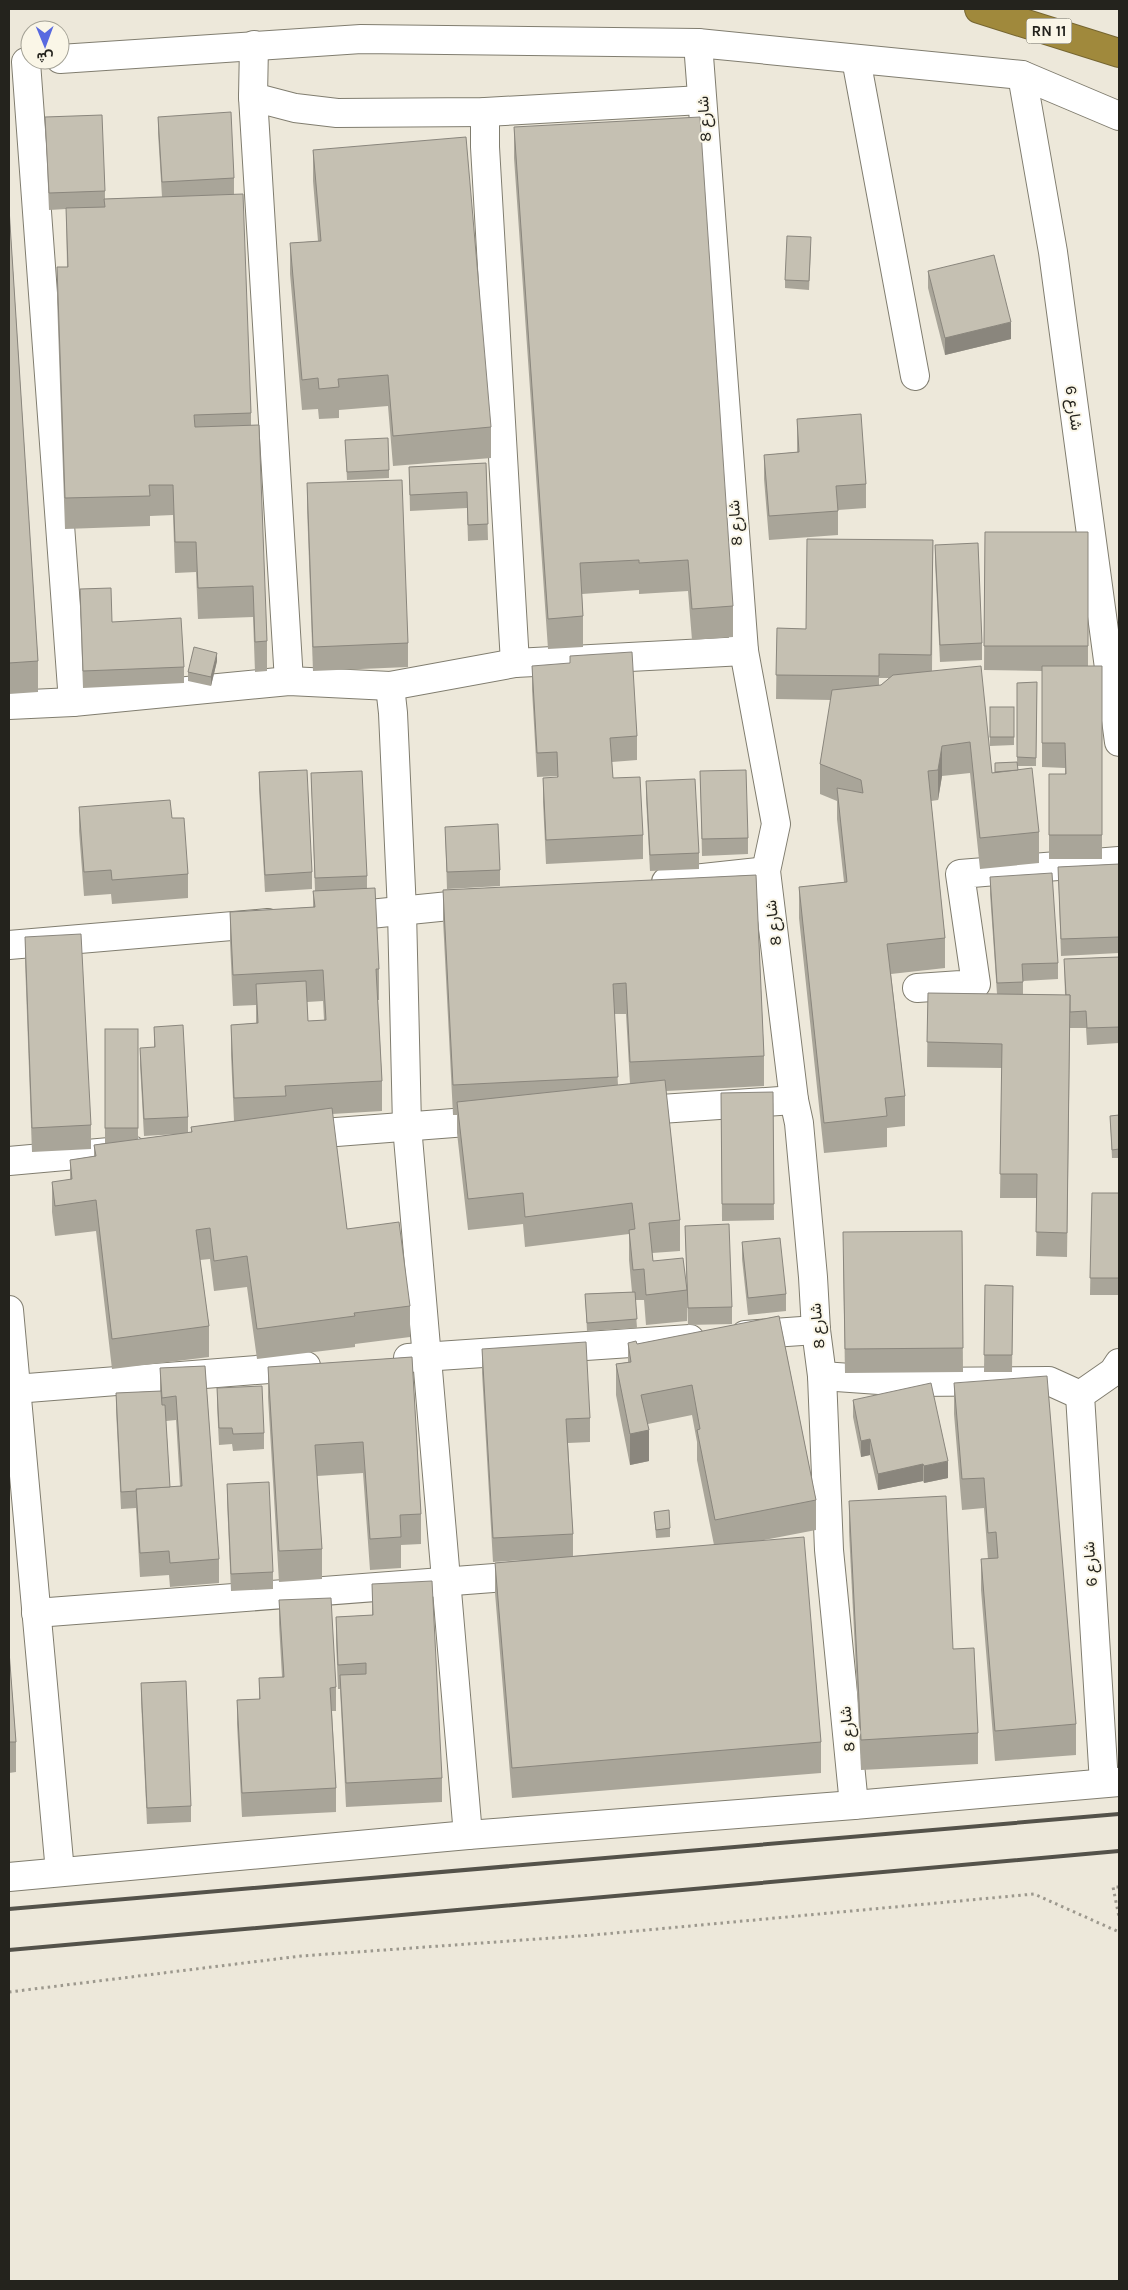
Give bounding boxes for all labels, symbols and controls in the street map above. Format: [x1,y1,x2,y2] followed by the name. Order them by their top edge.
[1026,18,1072,44] road number: RN 11
[20,20,70,70] north arrow
[36,49,54,66] text: ش
[693,95,717,143] street label: شارع 8
[1059,384,1087,432] street label: شارع 6
[724,499,748,547] street label: شارع 8
[761,899,787,947] street label: شارع 8
[806,1302,830,1350] street label: شارع 8
[1079,1541,1103,1587] street label: شارع 6
[835,1705,861,1753] street label: شارع 8

